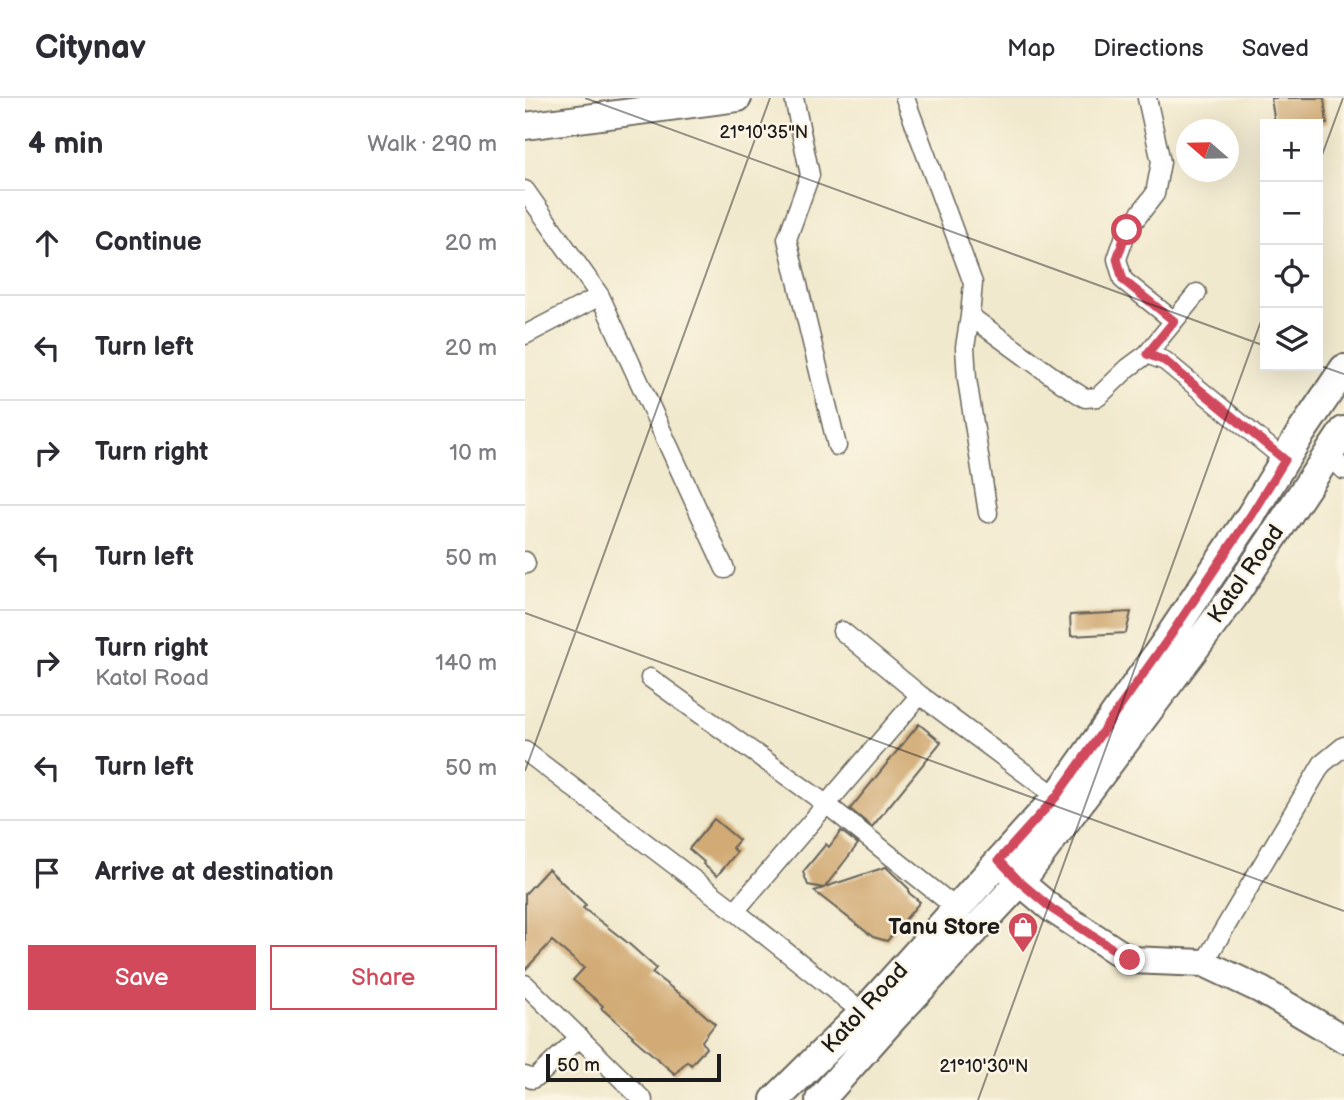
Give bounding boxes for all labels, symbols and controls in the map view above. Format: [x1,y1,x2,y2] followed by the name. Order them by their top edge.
[35,28,146,68] text: Citynav
[1007,34,1055,63] text: Map
[1093,34,1204,63] text: Directions
[1242,34,1309,63] text: Saved
[1176,119,1239,182] north arrow
[1260,119,1323,371] map controls
[1260,119,1323,182] button: +
[720,122,808,143] text: 21°10'35"N
[28,126,103,162] text: 4 min
[367,130,497,158] text: Walk · 290 m
[1260,182,1323,245] button: −
[1111,214,1142,245] route start
[28,224,66,262] icon: ahead
[95,227,202,258] text: Continue
[445,229,497,257] text: 20 m
[1260,245,1323,308] button: locate
[1260,308,1323,371] button: layers
[28,329,66,367] icon: left
[95,332,194,363] text: Turn left
[445,334,497,362] text: 20 m
[28,434,66,472] icon: right
[95,437,208,468] text: Turn right
[449,439,497,467] text: 10 m
[1202,519,1290,629] street label: Katol Road
[28,539,66,577] icon: left
[95,542,194,573] text: Turn left
[445,544,497,572] text: 50 m
[95,633,208,664] text: Turn right
[28,644,66,682] icon: right
[435,649,497,677] text: 140 m
[95,664,209,692] text: Katol Road
[28,749,66,787] icon: left
[95,752,194,783] text: Turn left
[445,754,497,782] text: 50 m
[28,854,66,892] icon: arrive
[95,857,334,888] text: Arrive at destination
[1006,910,1040,954] shop icon: Tanu Store
[888,913,1000,941] place label: Tanu Store
[1114,944,1145,975] route end
[28,945,256,1010] button: Save
[270,945,497,1010] button: Share
[816,957,914,1059] street label: Katol Road
[546,1051,721,1083] scale bar
[557,1054,600,1077] text: 50 m
[939,1056,1029,1077] text: 21°10'30"N

